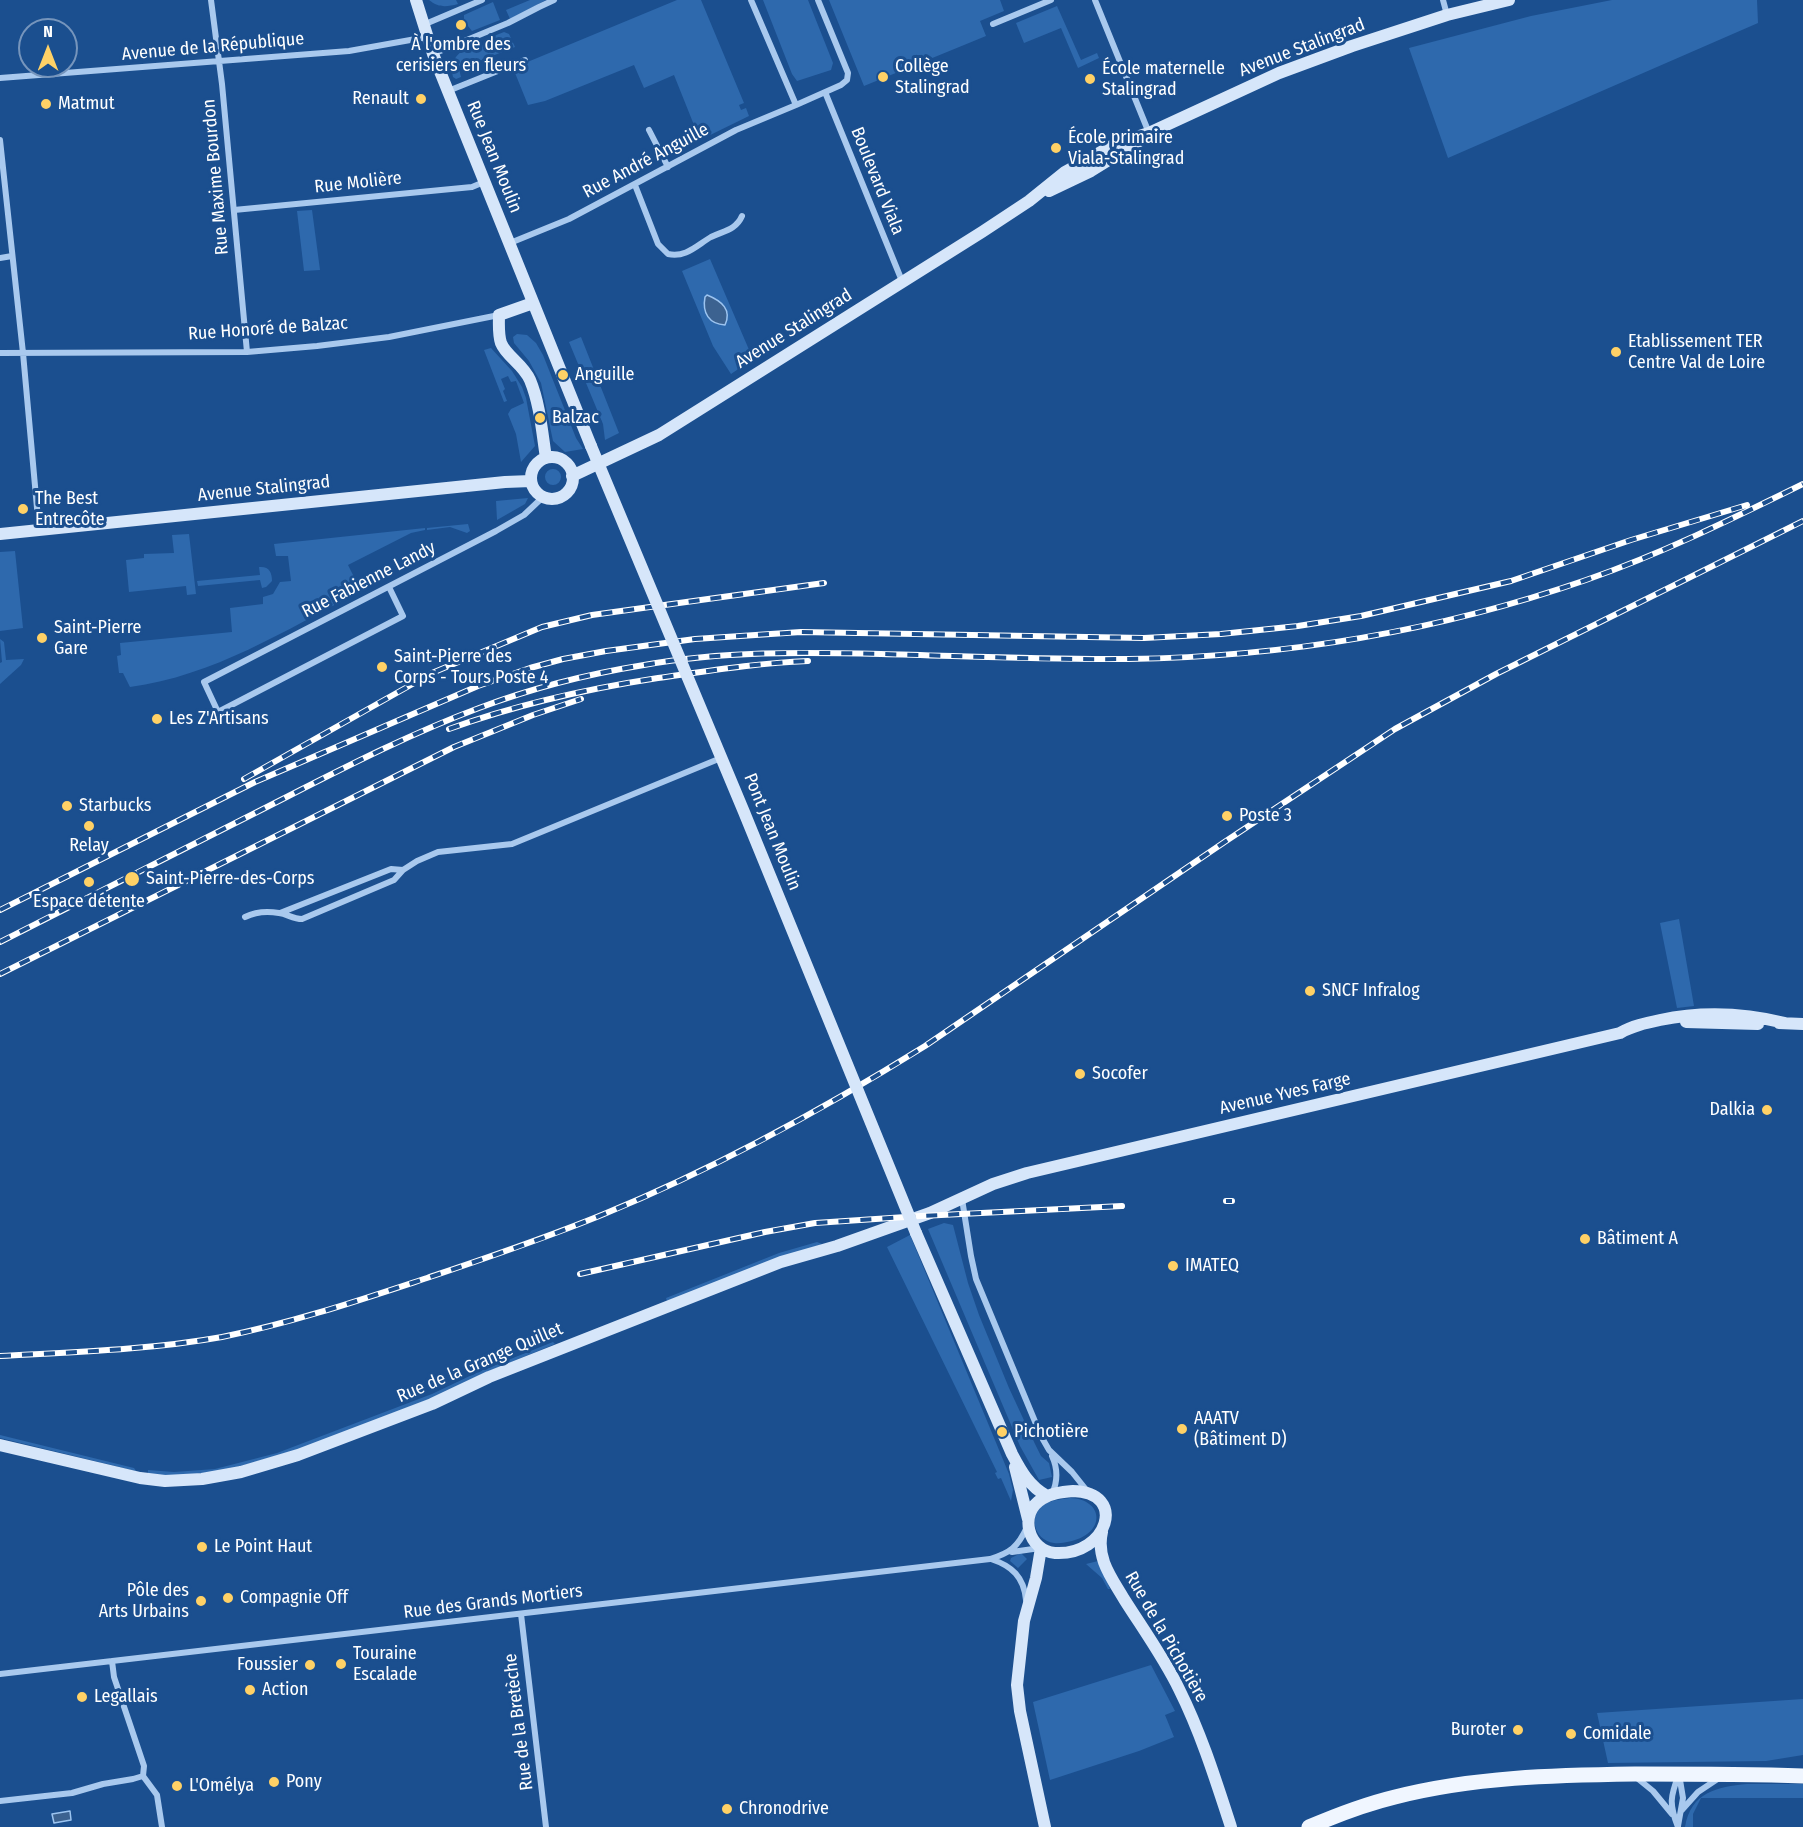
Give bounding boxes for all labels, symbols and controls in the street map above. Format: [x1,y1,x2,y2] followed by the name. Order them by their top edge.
[1236,14,1368,82] street label: Avenue Stalingrad
[18,18,78,78] north arrow
[454,18,468,32] marker: À l'ombre des cerisiers en fleurs
[43,22,53,41] text: N
[121,28,305,66] street label: Avenue de la République
[396,34,526,76] place label: À l'ombre des cerisiers en fleurs
[895,56,970,98] place label: Collège Stalingrad
[1102,58,1225,100] place label: École maternelle Stalingrad
[876,70,890,84] marker: Collège Stalingrad
[1083,72,1097,86] marker: École maternelle Stalingrad
[352,88,409,110] place label: Renault
[414,92,428,106] marker: Renault
[58,93,115,115] place label: Matmut
[39,97,53,111] marker: Matmut
[198,98,234,256] street label: Rue Maxime Bourdon
[462,98,526,216] street label: Rue Jean Moulin
[579,119,713,203] street label: Rue André Anguille
[846,124,908,238] street label: Boulevard Viala
[1068,127,1184,170] place label: École primaire Viala-Stalingrad
[1049,141,1063,155] marker: École primaire Viala-Stalingrad
[313,168,403,198] street label: Rue Molière
[732,285,856,373] street label: Avenue Stalingrad
[187,313,349,345] street label: Rue Honoré de Balzac
[1628,331,1765,374] place label: Etablissement TER Centre Val de Loire
[1609,345,1623,359] marker: Etablissement TER Centre Val de Loire
[575,364,634,386] place label: Anguille
[556,368,570,382] marker: Anguille
[552,407,599,429] place label: Balzac
[533,411,547,425] marker: Balzac
[197,471,331,507] street label: Avenue Stalingrad
[35,488,105,530] place label: The Best Entrecôte
[16,502,30,516] marker: The Best Entrecôte
[299,537,439,623] street label: Rue Fabienne Landy
[54,617,141,660] place label: Saint-Pierre Gare
[35,631,49,645] marker: Saint-Pierre Gare
[394,646,549,688] place label: Saint-Pierre des Corps - Tours Poste 4
[375,660,389,674] marker: Saint-Pierre des Corps - Tours Poste 4
[169,708,269,730] place label: Les Z'Artisans
[150,712,164,726] marker: Les Z'Artisans
[739,770,805,894] street label: Pont Jean Moulin
[79,795,151,817] place label: Starbucks
[60,799,74,813] marker: Starbucks
[1239,805,1292,827] place label: Poste 3
[1220,809,1234,823] marker: Poste 3
[82,819,96,833] marker: Relay
[69,835,109,857] place label: Relay
[146,868,314,890] place label: Saint-Pierre-des-Corps
[123,870,141,888] marker: Saint-Pierre-des-Corps
[82,875,96,889] marker: Espace détente
[33,891,145,913] place label: Espace détente
[1322,980,1420,1002] place label: SNCF Infralog
[1303,984,1317,998] marker: SNCF Infralog
[1092,1063,1148,1085] place label: Socofer
[1073,1067,1087,1081] marker: Socofer
[1217,1068,1353,1120] street label: Avenue Yves Farge
[1710,1099,1755,1121] place label: Dalkia
[1760,1103,1774,1117] marker: Dalkia
[1597,1228,1678,1250] place label: Bâtiment A
[1578,1232,1592,1246] marker: Bâtiment A
[1185,1255,1239,1277] place label: IMATEQ
[1166,1259,1180,1273] marker: IMATEQ
[394,1318,566,1408] street label: Rue de la Grange Quillet
[1194,1408,1287,1450] place label: AAATV (Bâtiment D)
[1014,1421,1089,1443] place label: Pichotière
[1175,1422,1189,1436] marker: AAATV (Bâtiment D)
[995,1425,1009,1439] marker: Pichotière
[214,1536,312,1558] place label: Le Point Haut
[195,1540,209,1554] marker: Le Point Haut
[1120,1568,1212,1706] street label: Rue de la Pichotière
[99,1580,189,1622] place label: Pôle des Arts Urbains
[402,1580,584,1624] street label: Rue des Grands Mortiers
[240,1587,348,1609] place label: Compagnie Off
[221,1591,235,1605] marker: Compagnie Off
[194,1594,208,1608] marker: Pôle des Arts Urbains
[353,1643,417,1686] place label: Touraine Escalade
[500,1652,538,1792] street label: Rue de la Bretèche
[237,1654,298,1676] place label: Foussier
[334,1657,348,1671] marker: Touraine Escalade
[303,1658,317,1672] marker: Foussier
[262,1679,309,1701] place label: Action
[243,1683,257,1697] marker: Action
[94,1686,158,1708] place label: Legallais
[75,1690,89,1704] marker: Legallais
[1451,1719,1506,1741] place label: Buroter
[1511,1723,1525,1737] marker: Buroter
[1583,1723,1651,1745] place label: Comidale
[1564,1727,1578,1741] marker: Comidale
[286,1771,322,1793] place label: Pony
[189,1775,254,1797] place label: L'Omélya
[267,1775,281,1789] marker: Pony
[170,1779,184,1793] marker: L'Omélya
[739,1798,829,1820] place label: Chronodrive
[720,1802,734,1816] marker: Chronodrive

